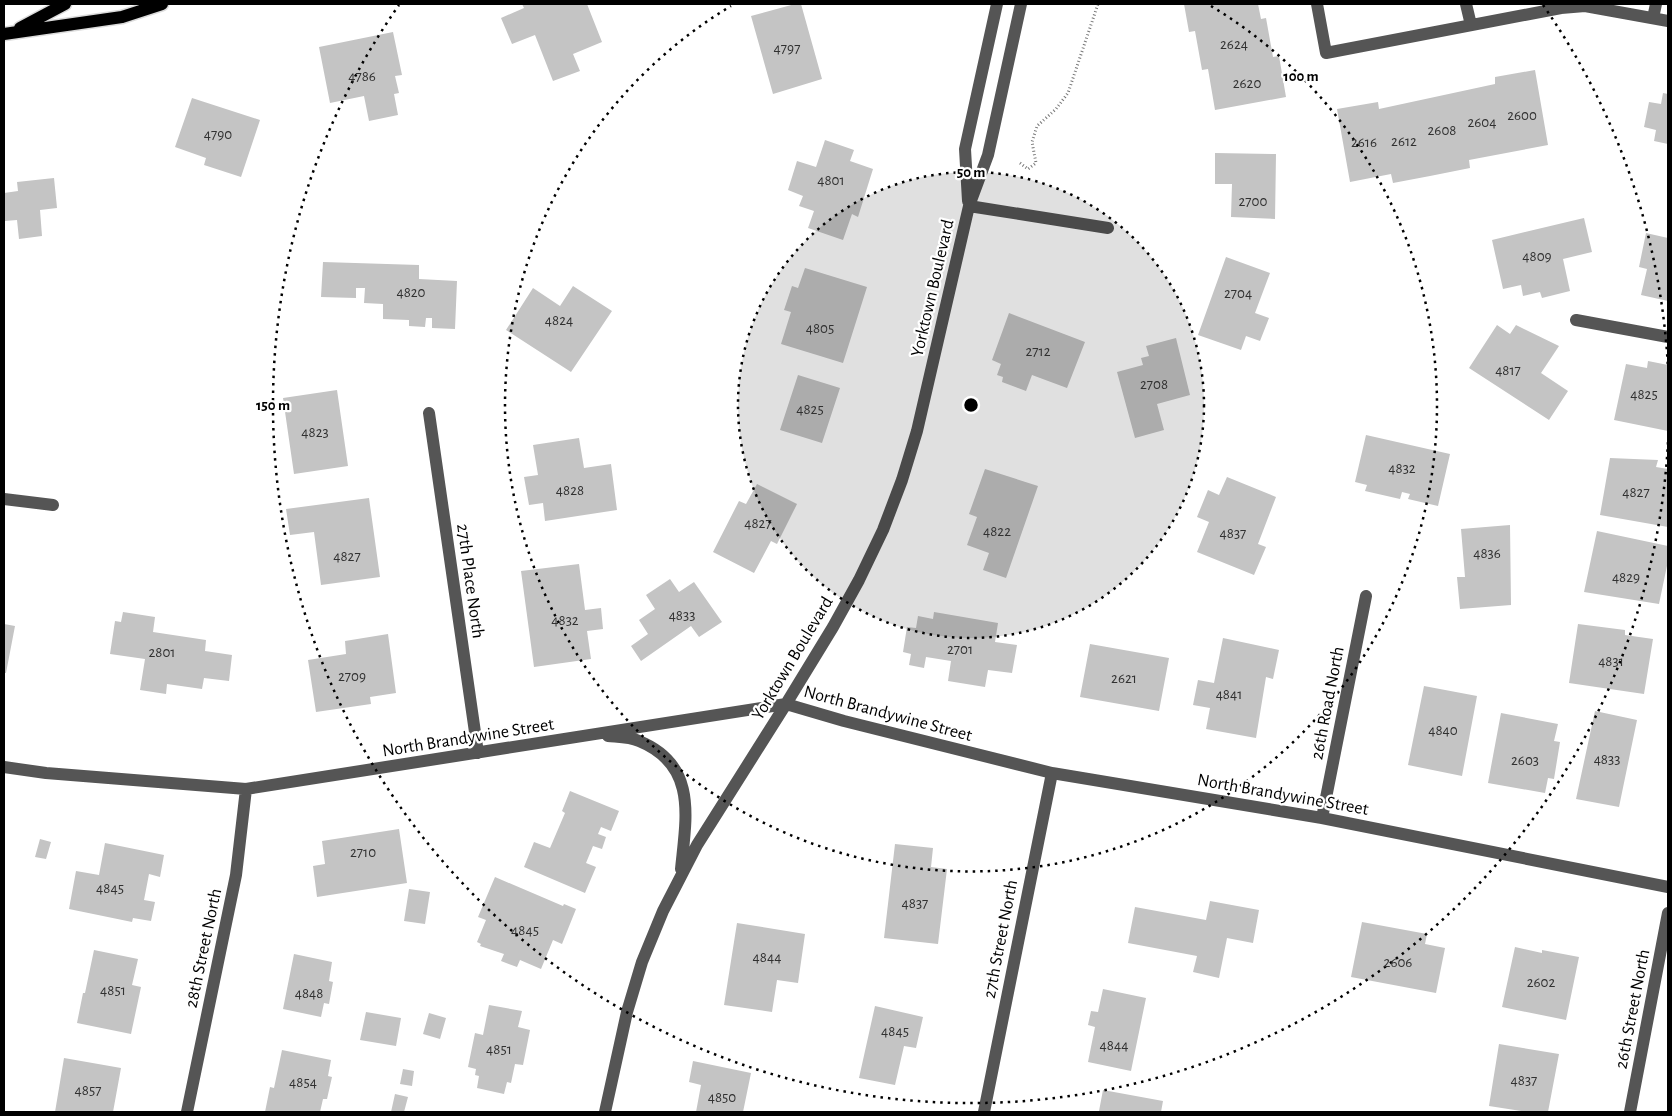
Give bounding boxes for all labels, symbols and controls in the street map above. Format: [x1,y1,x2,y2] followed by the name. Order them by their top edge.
[1220,37,1248,52] house number: 2624
[774,41,800,56] house number: 4797
[348,69,376,84] house number: 4786
[1283,69,1319,84] text: 100 m
[1233,76,1261,91] house number: 2620
[1507,108,1537,123] house number: 2600
[1467,115,1497,130] house number: 2604
[1428,123,1456,138] house number: 2608
[204,127,232,142] house number: 4790
[1391,134,1417,149] house number: 2612
[1351,135,1377,150] house number: 2616
[957,165,985,180] text: 50 m
[817,173,845,188] house number: 4801
[1239,194,1268,209] house number: 2700
[908,218,958,359] street label: Yorktown Boulevard
[1522,249,1552,264] house number: 4809
[396,285,426,300] house number: 4820
[1224,286,1252,301] house number: 2704
[545,313,573,328] house number: 4824
[806,321,834,336] house number: 4805
[1025,344,1051,359] house number: 2712
[1495,363,1521,378] house number: 4817
[1140,377,1168,392] house number: 2708
[1630,387,1658,402] house number: 4825
[962,396,980,414] centre of rings
[256,398,290,413] text: 150 m
[796,402,824,417] house number: 4825
[301,425,329,440] house number: 4823
[1388,461,1416,476] house number: 4832
[556,483,584,498] house number: 4828
[1622,485,1650,500] house number: 4827
[744,516,772,531] house number: 4827
[453,523,487,640] street label: 27th Place North
[983,524,1011,539] house number: 4822
[1220,526,1246,541] house number: 4837
[1473,546,1501,561] house number: 4836
[333,549,361,564] house number: 4827
[1612,570,1640,585] house number: 4829
[749,594,837,723] street label: Yorktown Boulevard
[669,608,695,623] house number: 4833
[551,613,579,628] house number: 4832
[947,642,973,657] house number: 2701
[148,645,176,660] house number: 2801
[1308,645,1348,761] street label: 26th Road North
[1598,654,1624,669] house number: 4831
[338,669,366,684] house number: 2709
[1111,671,1137,686] house number: 2621
[802,683,974,745] street label: North Brandywine Street
[1216,687,1242,702] house number: 4841
[381,715,555,760] street label: North Brandywine Street
[1428,723,1458,738] house number: 4840
[1594,752,1620,767] house number: 4833
[1511,753,1539,768] house number: 2603
[1196,771,1370,819] street label: North Brandywine Street
[350,845,376,860] house number: 2710
[981,878,1021,1000] street label: 27th Street North
[96,881,124,896] house number: 4845
[183,887,225,1010] street label: 28th Street North
[902,896,928,911] house number: 4837
[511,923,539,938] house number: 4845
[1613,948,1653,1071] street label: 26th Street North
[753,950,781,965] house number: 4844
[1384,955,1412,970] house number: 2606
[1527,975,1555,990] house number: 2602
[100,983,126,998] house number: 4851
[295,986,323,1001] house number: 4848
[881,1024,909,1039] house number: 4845
[1100,1038,1128,1053] house number: 4844
[486,1042,512,1057] house number: 4851
[1511,1073,1537,1088] house number: 4837
[289,1075,317,1090] house number: 4854
[75,1083,101,1098] house number: 4857
[708,1090,736,1105] house number: 4850

